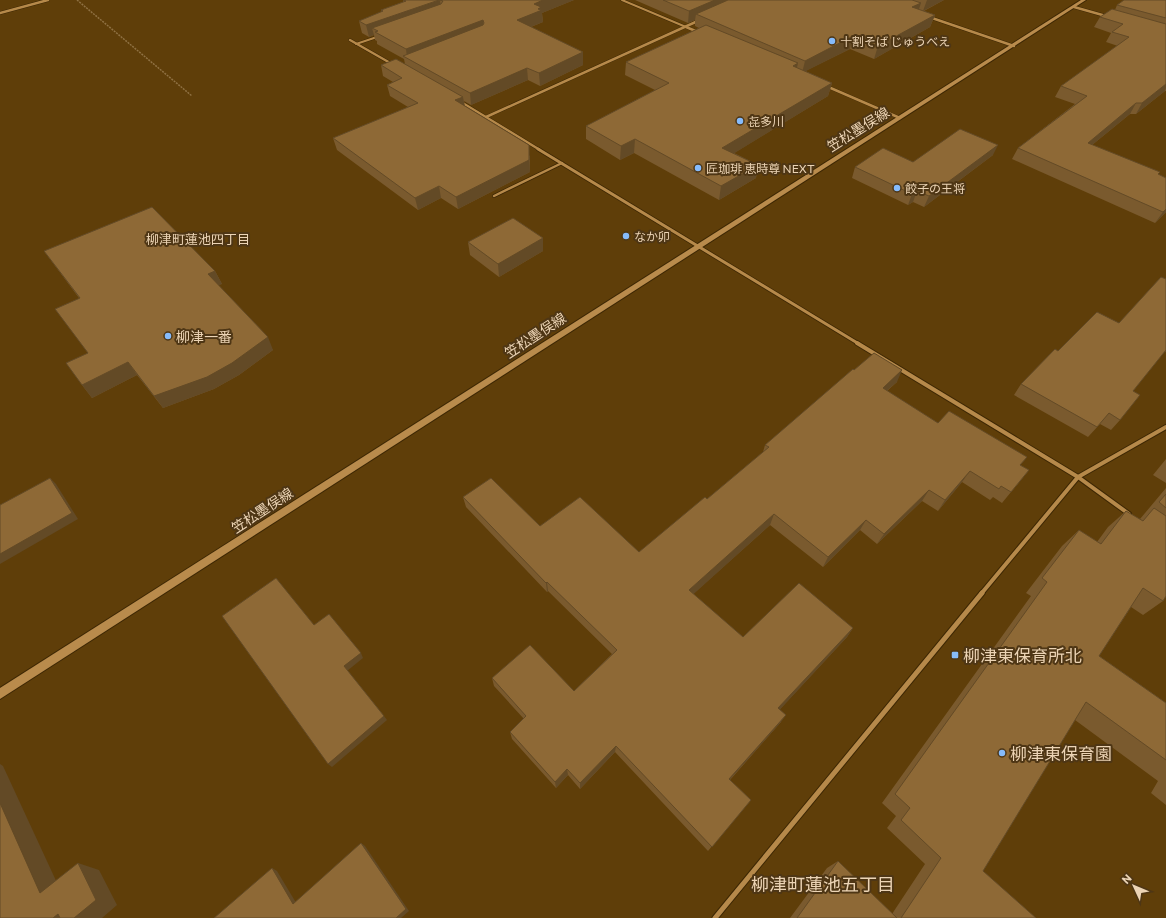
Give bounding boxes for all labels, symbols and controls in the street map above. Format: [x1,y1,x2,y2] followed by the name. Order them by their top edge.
[840,34,950,48] place label: 十割そば じゅうべえ
[827,36,837,46] marker: 十割そば じゅうべえ
[824,103,892,155] street label: 笠松墨俣線
[748,114,784,128] place label: 㐂多川
[735,116,745,126] marker: 㐂多川
[706,161,815,175] place label: 匠珈琲 恵時尊 NEXT
[693,163,703,173] marker: 匠珈琲 恵時尊 NEXT
[905,181,965,195] place label: 餃子の王将
[892,183,902,193] marker: 餃子の王将
[634,229,670,243] place label: なか卯
[146,231,250,247] district label: 柳津町蓮池四丁目
[621,231,631,241] marker: なか卯
[501,309,569,361] street label: 笠松墨俣線
[176,328,232,345] place label: 柳津一番
[163,331,173,341] marker: 柳津一番
[228,484,296,536] street label: 笠松墨俣線
[963,645,1082,666] place label: 柳津東保育所北
[950,650,960,660] marker: 柳津東保育所北
[1010,743,1112,764] place label: 柳津東保育園
[997,748,1007,758] marker: 柳津東保育園
[1114,866,1154,906] north arrow
[1119,871,1134,886] text: N
[751,873,895,895] district label: 柳津町蓮池五丁目

